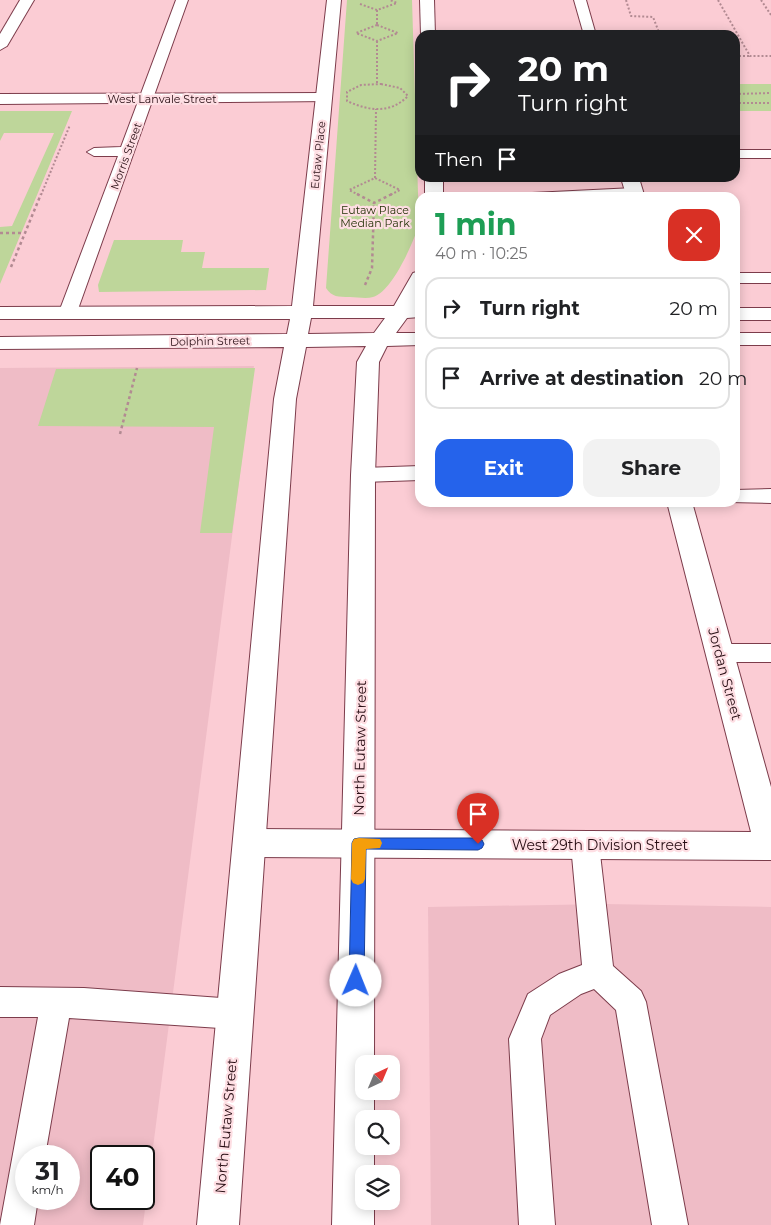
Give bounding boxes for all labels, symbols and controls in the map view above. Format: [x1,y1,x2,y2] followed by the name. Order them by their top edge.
[518,47,609,90] text: 20 m
[435,50,500,115] icon: right
[518,90,628,117] text: Turn right
[107,92,217,106] street label: West Lanvale Street
[107,120,145,192] street label: Morris Street
[307,120,329,190] street label: Eutaw Place
[493,145,521,173] icon: arrive
[435,148,483,171] text: Then
[340,203,410,230] park label: Eutaw Place Median Park
[435,206,516,243] text: 1 min
[668,209,720,261] button: close
[435,244,528,263] text: 40 m · 10:25
[437,294,465,322] icon: right
[480,297,580,320] text: Turn right
[670,297,718,320] text: 20 m
[170,333,251,349] street label: Dolphin Street
[437,364,465,392] icon: arrive
[480,367,684,390] text: Arrive at destination
[699,367,747,390] text: 20 m
[435,439,573,497] button: Exit
[583,439,720,497] button: Share
[704,625,746,722] street label: Jordan Street
[350,680,370,816] street label: North Eutaw Street
[457,793,499,844] pin
[464,800,492,828] icon: arrive
[512,836,688,854] street label: West 29th Division Street
[329,954,381,1006] position arrow
[355,1055,400,1100] north arrow
[355,1055,400,1210] map controls
[211,1058,241,1194] street label: North Eutaw Street
[355,1110,400,1155] button: search
[90,1145,155,1210] speed limit sign: 40
[35,1156,60,1186] text: 31
[355,1165,400,1210] button: layers
[31,1182,64,1197] text: km/h

